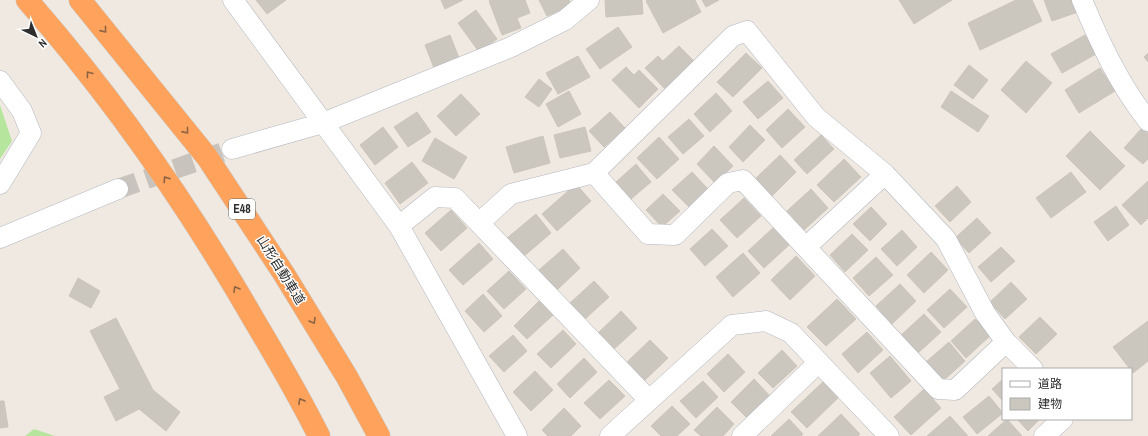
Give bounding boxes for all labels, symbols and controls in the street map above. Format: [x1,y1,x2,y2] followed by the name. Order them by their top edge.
[16,16,56,56] north arrow
[100,26,107,33] one-way arrow
[36,36,50,51] text: N
[87,72,94,79] one-way arrow
[182,126,189,134] one-way arrow
[164,176,171,183] one-way arrow
[229,199,255,219] road number: E48
[253,232,309,308] street label: 山形自動車道
[234,286,241,293] one-way arrow
[308,316,315,323] one-way arrow
[1002,368,1132,420] legend
[1038,376,1062,392] text: 道路
[1038,396,1062,412] text: 建物
[299,398,306,405] one-way arrow

